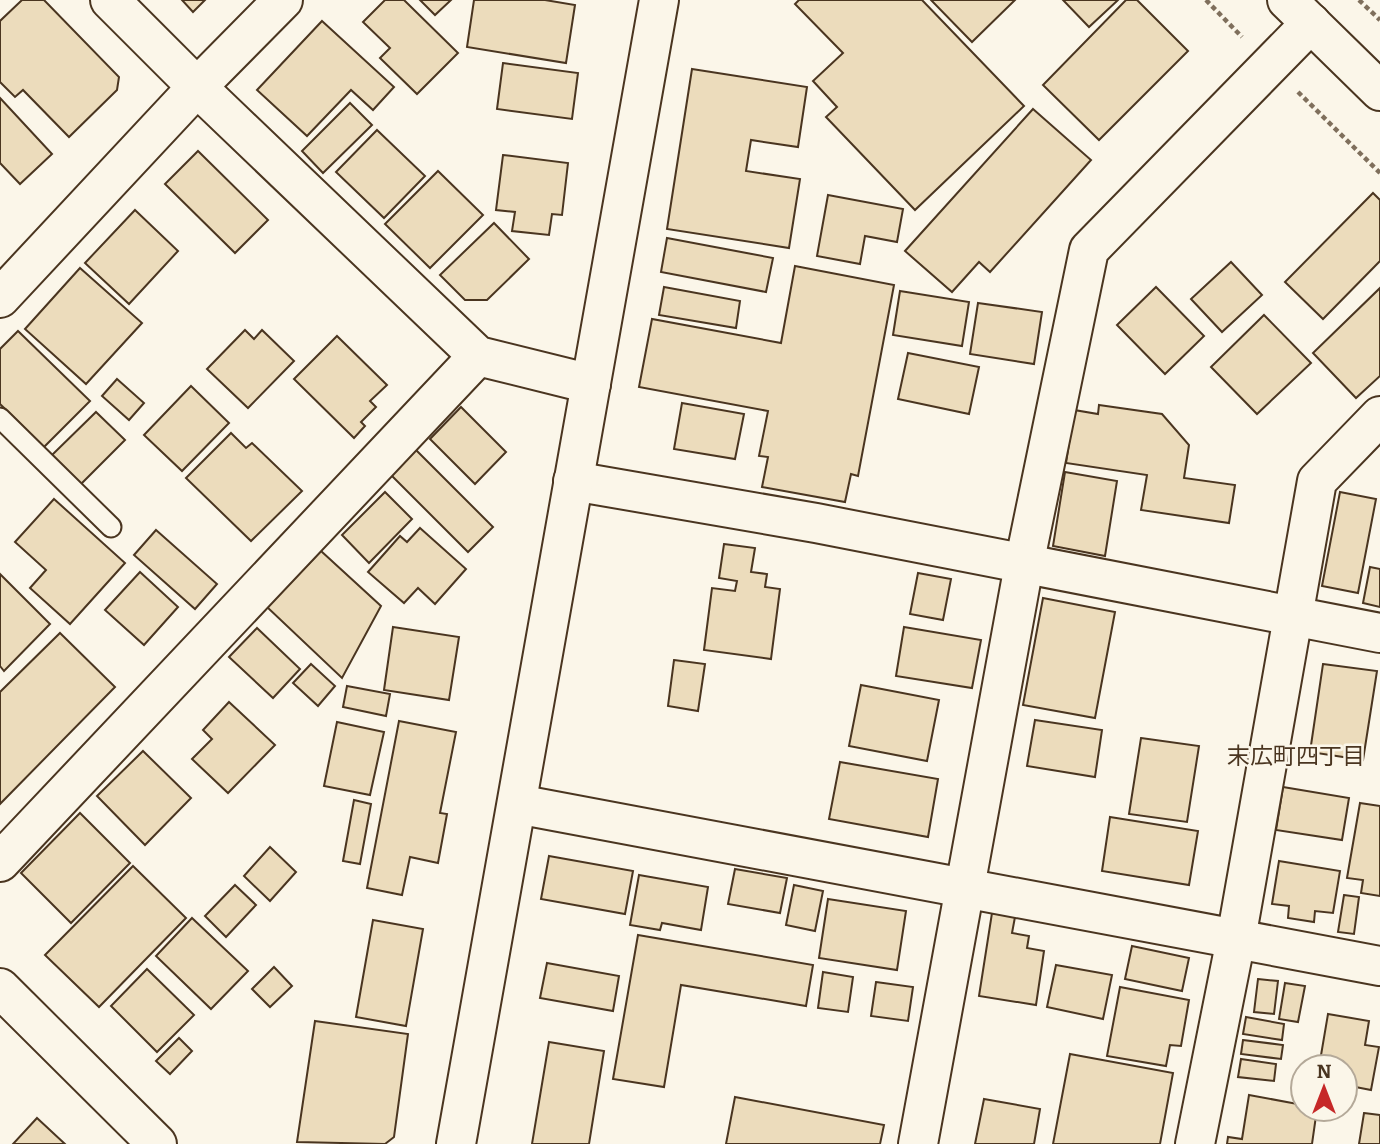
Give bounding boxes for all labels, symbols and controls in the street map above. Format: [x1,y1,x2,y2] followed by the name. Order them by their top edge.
[1227,742,1365,770] district label: 末広町四丁目
[1289,1053,1359,1123] north arrow
[1317,1060,1332,1083] text: N

